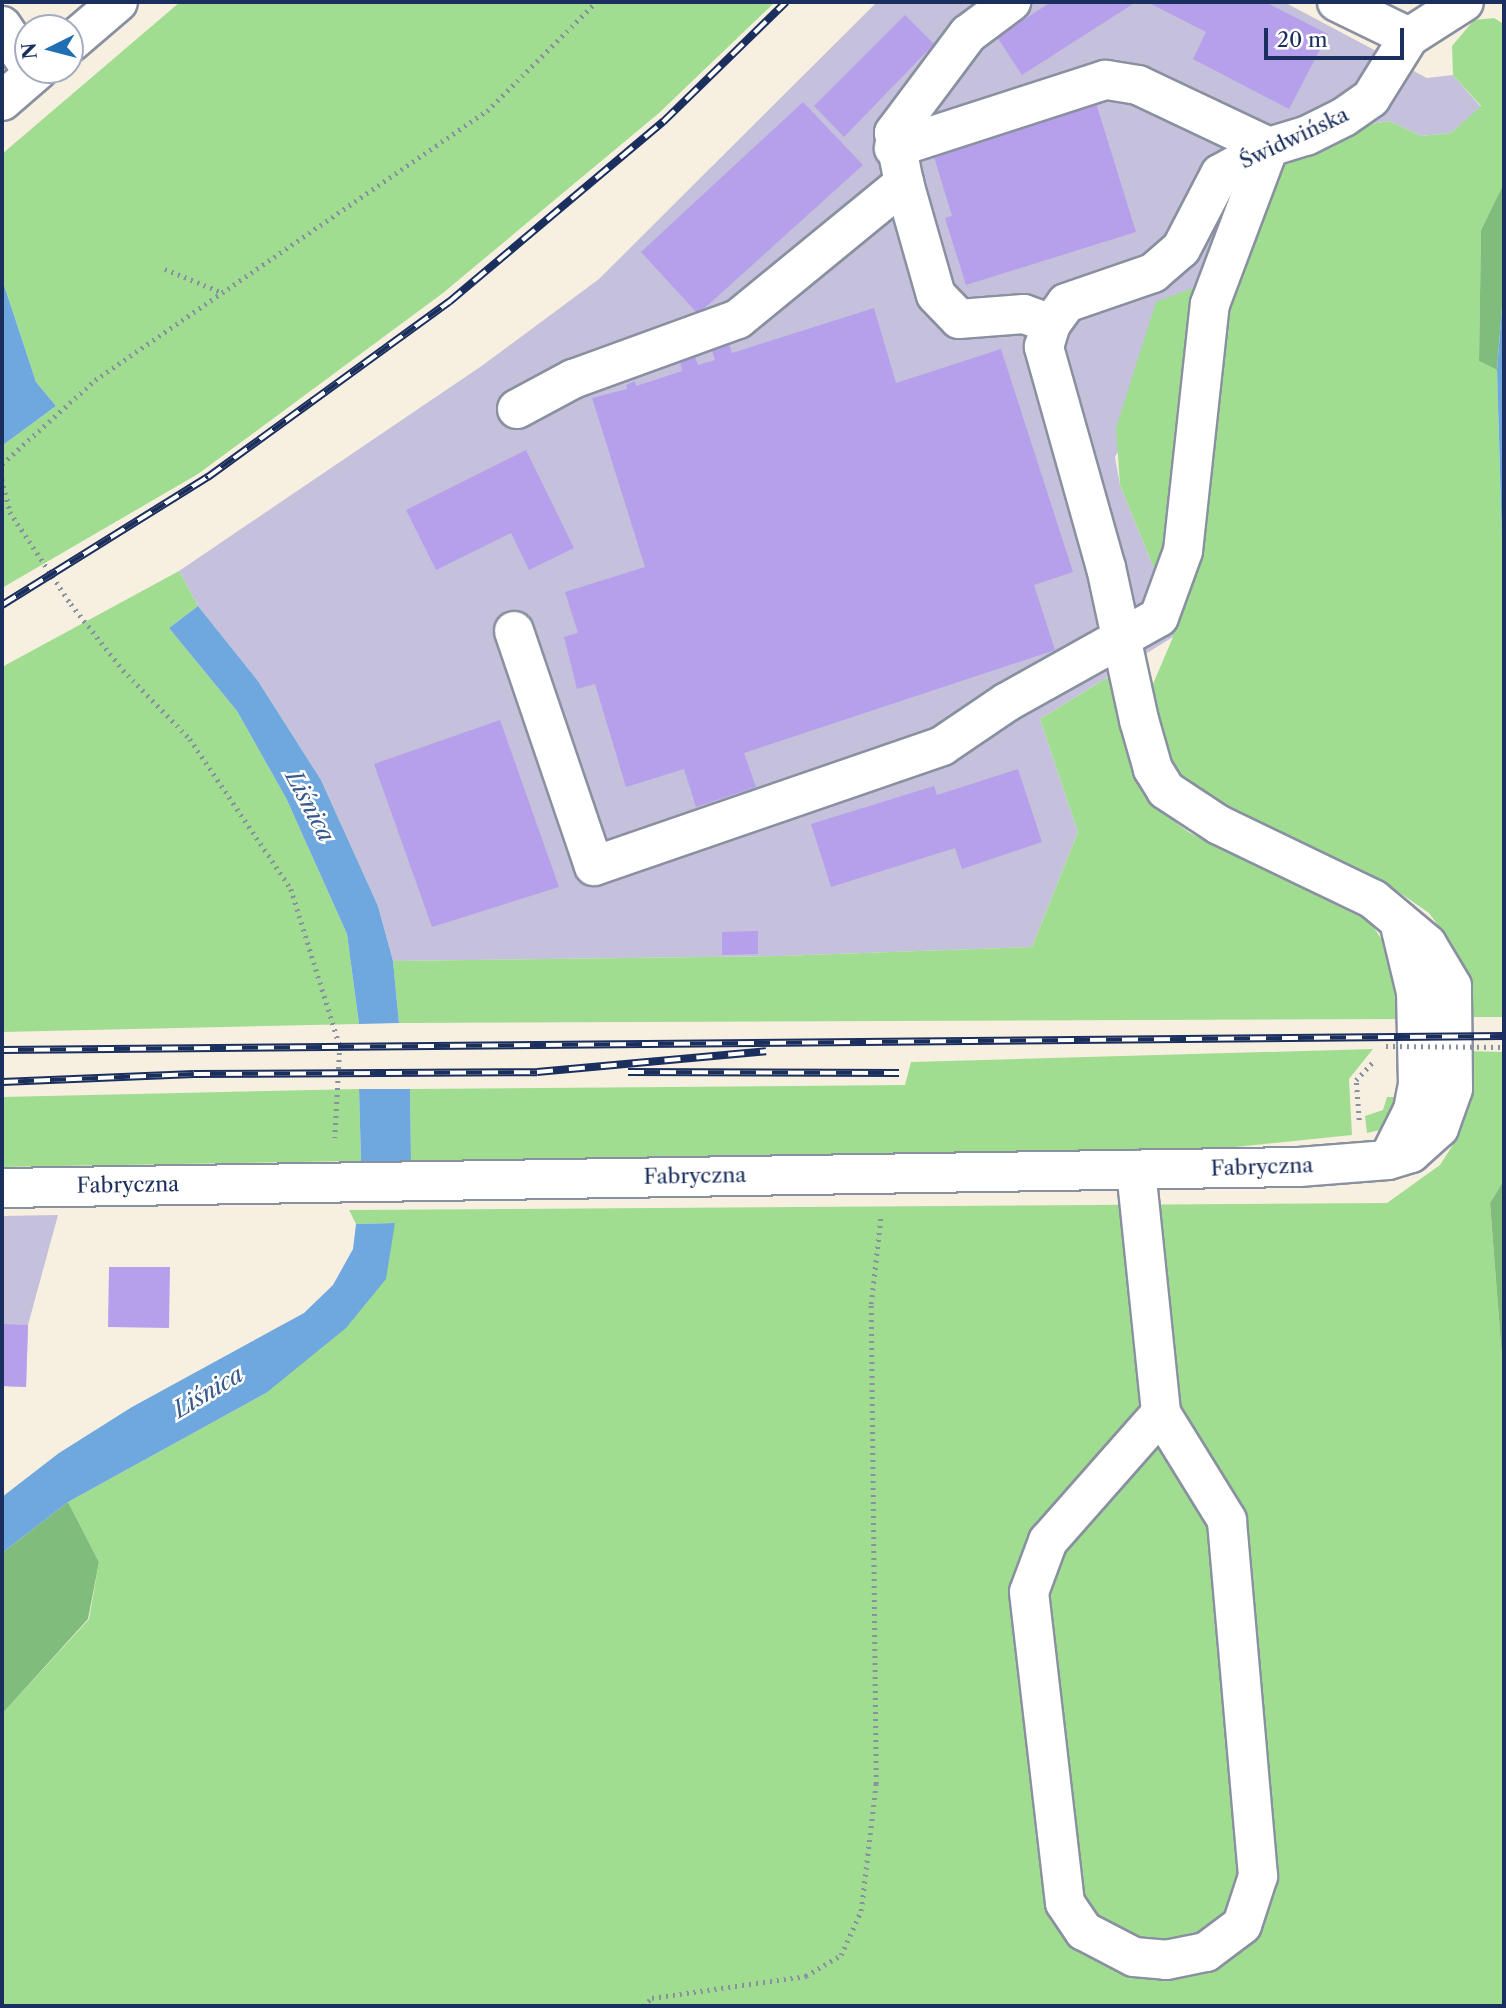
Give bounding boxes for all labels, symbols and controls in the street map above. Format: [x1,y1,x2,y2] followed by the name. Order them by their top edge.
[14,14,84,84] north arrow
[1268,14,1408,58] scale bar
[1277,27,1328,52] text: 20 m
[17,42,42,60] text: N
[1236,102,1352,174] street label: Świdwińska
[280,766,340,846] water label: Liśnica
[1210,1153,1314,1181] street label: Fabryczna
[643,1163,747,1189] street label: Fabryczna
[76,1172,180,1198] street label: Fabryczna
[168,1360,248,1424] water label: Liśnica

